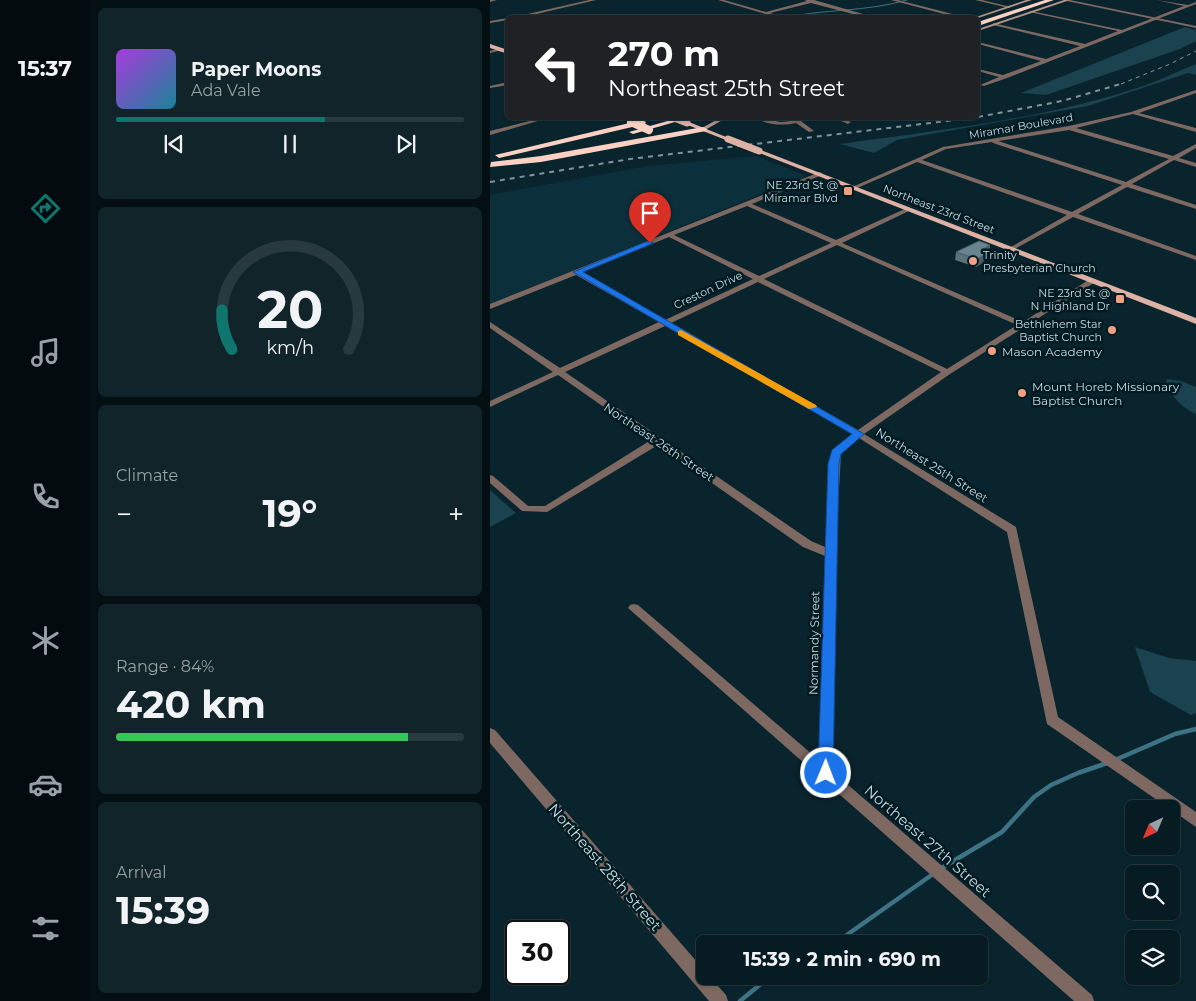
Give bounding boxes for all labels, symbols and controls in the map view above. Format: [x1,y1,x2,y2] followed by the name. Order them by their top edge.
[608,32,720,75] text: 270 m
[525,35,590,100] icon: left
[18,55,72,82] text: 15:37
[191,58,321,81] text: Paper Moons
[608,75,845,102] text: Northeast 25th Street
[191,81,261,100] text: Ada Vale
[968,110,1074,142] street label: Miramar Boulevard
[160,130,188,158] icon: previous
[276,130,304,158] icon: pause
[392,130,420,158] icon: next
[764,178,838,205] place label: NE 23rd St @ Miramar Blvd
[881,181,997,237] street label: Northeast 23rd Street
[842,185,854,197] marker: NE 23rd St @ Miramar Blvd
[28,191,63,226] icon: directions
[629,192,671,243] pin
[636,199,664,227] icon: arrive
[983,248,1096,275] place label: Trinity Presbyterian Church
[967,255,979,267] marker: Trinity Presbyterian Church
[671,268,745,312] street label: Creston Drive
[257,278,323,341] text: 20
[1031,286,1110,313] place label: NE 23rd St @ N Highland Dr
[1114,293,1126,305] marker: NE 23rd St @ N Highland Dr
[1015,317,1102,344] place label: Bethlehem Star Baptist Church
[1106,324,1118,336] marker: Bethlehem Star Baptist Church
[28,335,63,370] icon: music
[266,337,314,358] text: km/h
[1002,344,1102,359] place label: Mason Academy
[986,345,998,357] marker: Mason Academy
[1032,379,1180,408] place label: Mount Horeb Missionary Baptist Church
[1016,387,1028,399] marker: Mount Horeb Missionary Baptist Church
[601,399,717,485] street label: Northeast 26th Street
[873,424,991,506] street label: Northeast 25th Street
[116,466,178,485] text: Climate
[28,479,63,514] icon: phone
[263,490,318,537] text: 19°
[116,497,132,531] text: −
[448,497,464,531] text: +
[806,591,822,695] street label: Normandy Street
[28,623,63,658] icon: climate
[116,657,214,676] text: Range · 84%
[116,681,266,728] text: 420 km
[799,746,851,798] position arrow
[28,767,63,802] icon: car
[861,781,995,901] street label: Northeast 27th Street
[544,799,666,935] street label: Northeast 28th Street
[1125,800,1180,855] north arrow
[1125,800,1180,985] map controls
[116,863,166,882] text: Arrival
[1125,865,1180,920] button: search
[116,887,210,934] text: 15:39
[28,911,63,946] icon: filters
[505,920,570,985] speed limit sign: 30
[1125,930,1180,985] button: layers
[743,948,941,971] text: 15:39 · 2 min · 690 m

